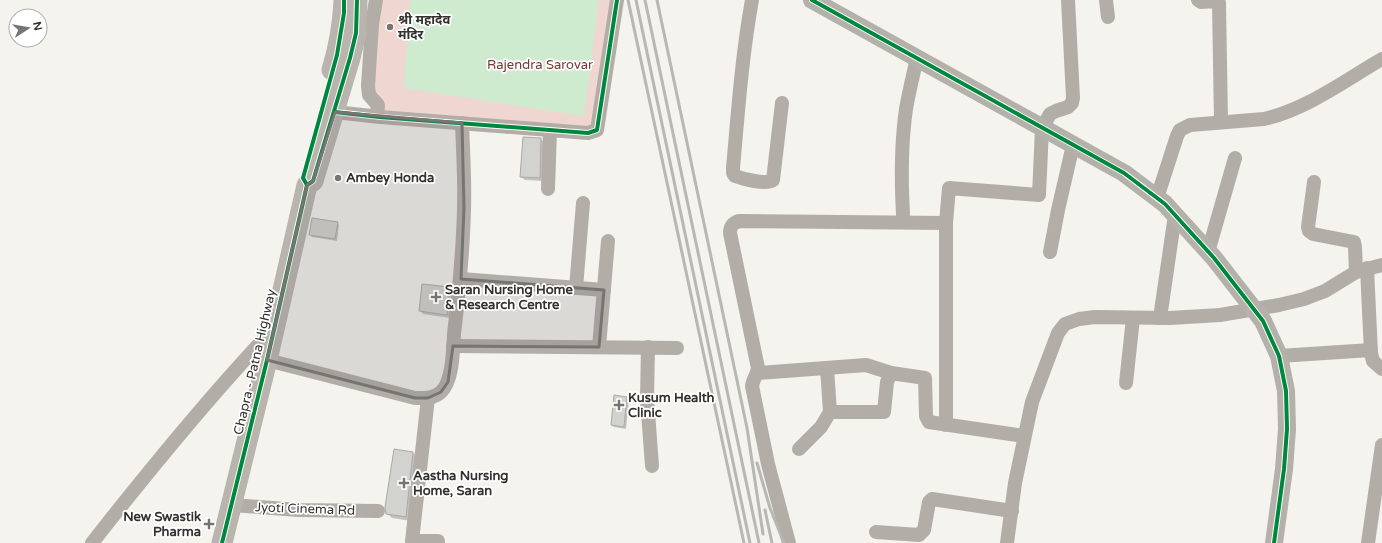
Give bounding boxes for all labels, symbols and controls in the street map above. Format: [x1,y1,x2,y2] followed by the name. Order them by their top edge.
[8,8,48,48] north arrow
[398,12,451,43] place label: श्री महादेव मंदिर
[30,20,45,32] text: N
[385,22,395,32] marker: श्री महादेव मंदिर
[487,57,593,73] park label: Rajendra Sarovar
[346,170,434,186] place label: Ambey Honda
[333,173,343,183] marker: Ambey Honda
[445,282,574,313] place label: Saran Nursing Home & Research Centre
[230,287,280,437] street label: Chapra - Patna Highway
[430,291,442,303] marker: Saran Nursing Home & Research Centre
[628,390,715,421] place label: Kusum Health Clinic
[613,399,625,411] marker: Kusum Health Clinic
[413,468,509,499] place label: Aastha Nursing Home, Saran
[398,477,410,489] marker: Aastha Nursing Home, Saran
[255,499,355,519] street label: Jyoti Cinema Rd
[123,509,201,540] place label: New Swastik Pharma
[204,519,214,529] marker: New Swastik Pharma

